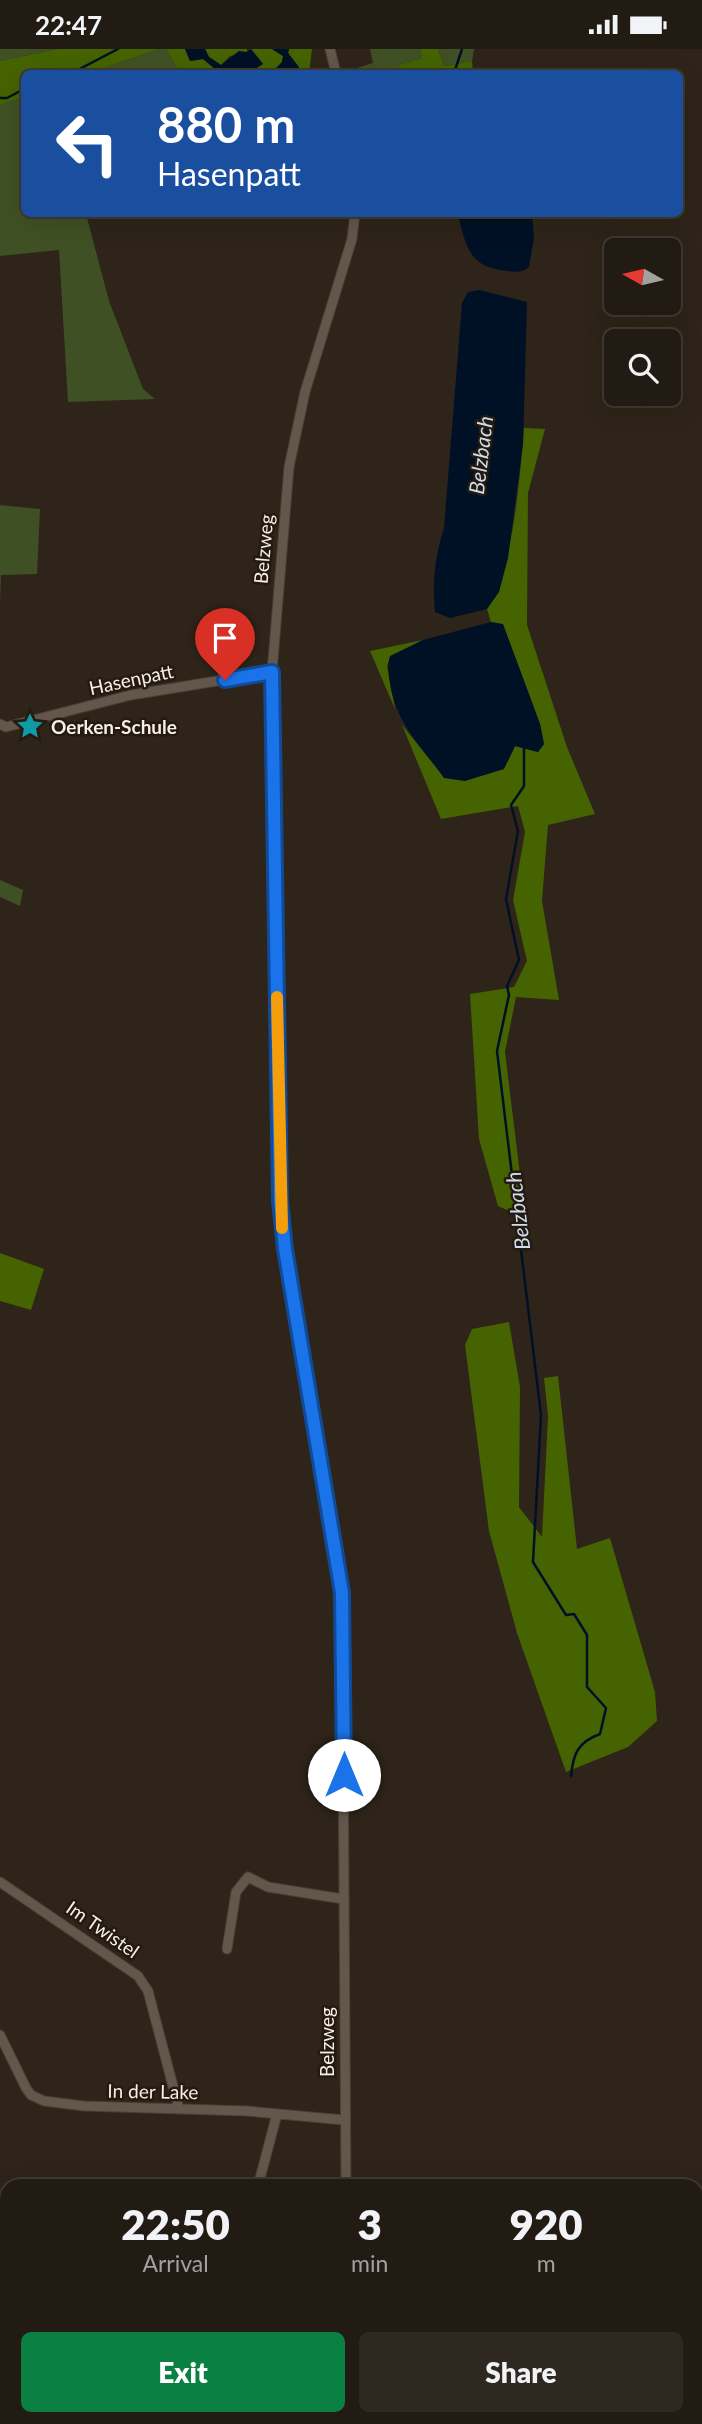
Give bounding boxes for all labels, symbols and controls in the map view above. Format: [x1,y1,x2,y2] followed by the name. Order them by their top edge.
[35,9,102,41] text: 22:47
[157,95,295,153] text: 880 m
[42,98,133,189] icon: left
[157,154,301,193] text: Hasenpatt
[604,238,681,315] north arrow
[604,238,681,406] map controls
[604,329,681,406] button: search
[463,414,497,496] water label: Belzbach
[248,513,278,585] street label: Belzweg
[195,608,255,680] pin
[206,619,244,657] icon: arrive
[87,659,175,699] street label: Hasenpatt
[15,711,45,741] place icon: Oerken-Schule
[51,715,177,738] place label: Oerken-Schule
[500,1170,534,1252] water label: Belzbach
[307,1738,381,1812] position arrow
[62,1896,144,1962] street label: Im Twistel
[315,2007,338,2077] street label: Belzweg
[107,2079,199,2103] street label: In der Lake
[121,2199,230,2249] text: 22:50
[358,2199,382,2249] text: 3
[510,2199,583,2249] text: 920
[142,2249,209,2277] text: Arrival
[351,2249,388,2277] text: min
[537,2249,556,2277] text: m
[21,2332,345,2412] button: Exit
[359,2332,683,2412] button: Share

